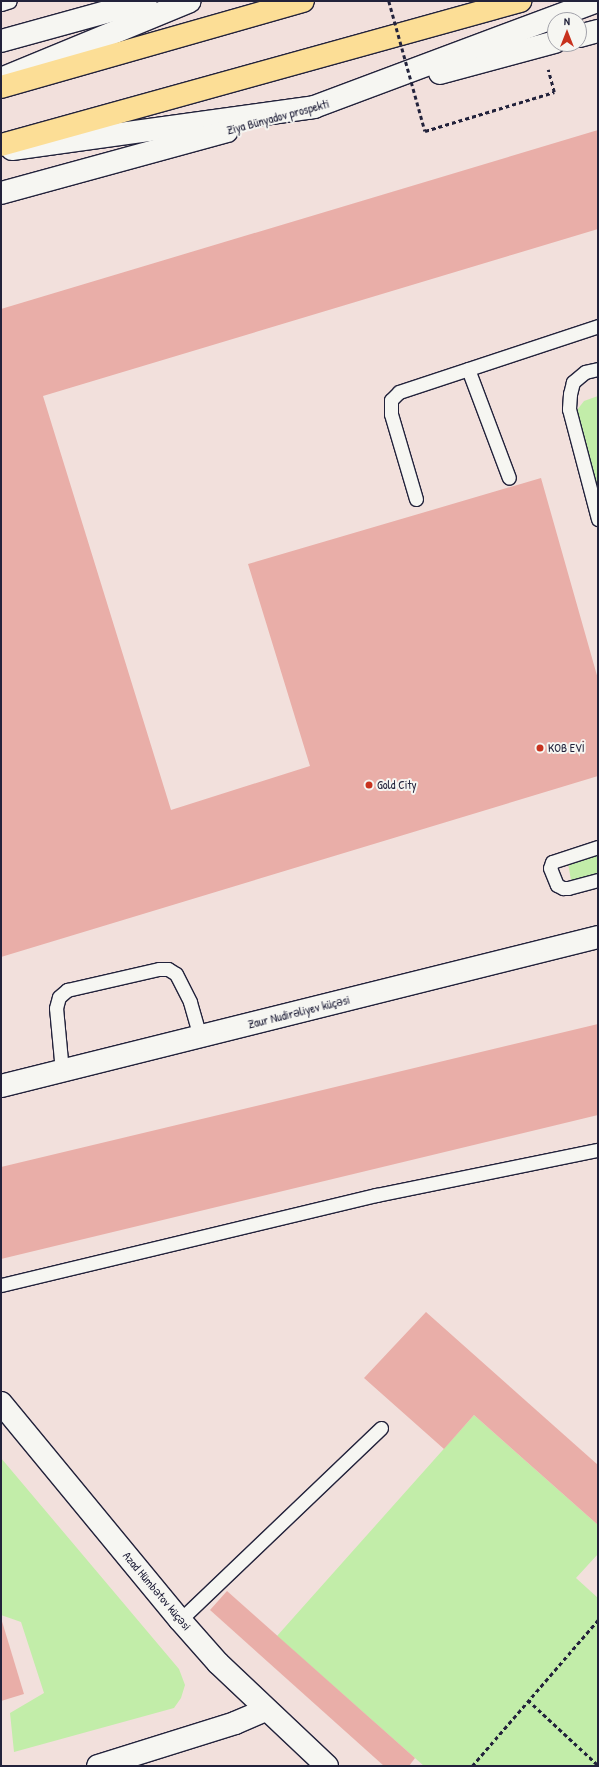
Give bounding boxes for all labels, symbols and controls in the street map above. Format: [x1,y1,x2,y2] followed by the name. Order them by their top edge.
[547,12,587,52] north arrow
[564,14,570,28] text: N
[225,96,331,138] street label: Ziya Bünyadov prospekti
[548,741,585,755] place label: KOB EVİ
[535,743,545,753] marker: KOB EVİ
[377,778,417,792] place label: Gold City
[364,780,374,790] marker: Gold City
[247,992,351,1032] street label: Zaur Nudirəliyev küçəsi
[120,1549,194,1633] street label: Azad Hümbətov küçəsi

